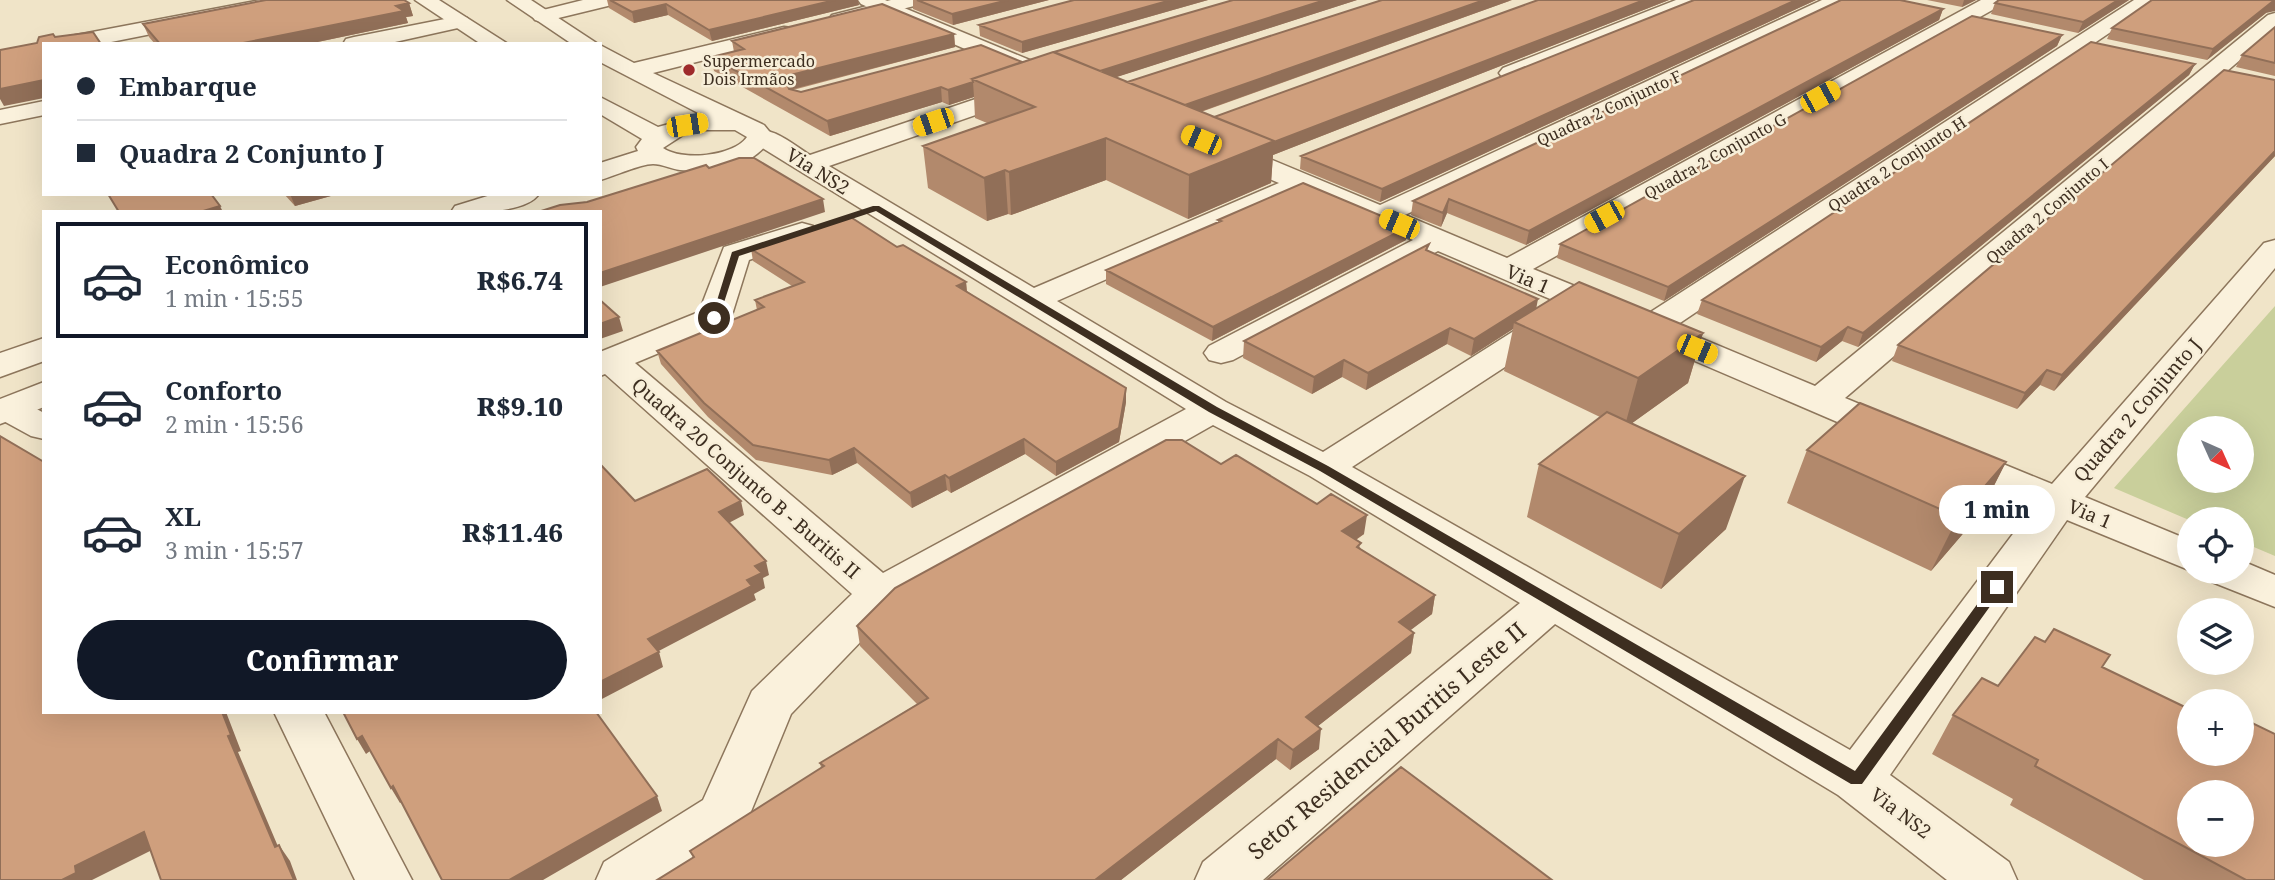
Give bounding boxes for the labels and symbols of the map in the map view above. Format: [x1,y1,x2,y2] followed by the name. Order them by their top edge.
[703,50,815,90] place label: Supermercado Dois Irmãos
[681,62,697,78] marker: Supermercado Dois Irmãos
[1533,65,1685,151] street label: Quadra 2 Conjunto F
[1797,78,1844,116] car
[910,105,957,139] car
[1640,107,1791,204] street label: Quadra 2 Conjunto G
[665,111,710,139] car
[1824,111,1971,217] street label: Quadra 2 Conjunto H
[1178,122,1225,158] car
[781,141,855,201] street label: Via NS2
[1981,153,2113,269] street label: Quadra 2 Conjunto I
[1581,198,1628,236] car
[1376,206,1423,242] car
[1502,258,1554,300] street label: Via 1
[698,302,730,334] route start
[1674,331,1721,367] car
[2067,332,2207,487] street label: Quadra 2 Conjunto J
[626,372,866,584] street label: Quadra 20 Conjunto B - Buritis II
[2177,416,2254,494] north arrow
[1939,486,2055,534] callout: 1 min
[2064,493,2116,535] street label: Via 1
[1981,571,2013,603] route end
[1240,614,1532,866] street label: Setor Residencial Buritis Leste II
[1865,782,1937,844] street label: Via NS2

